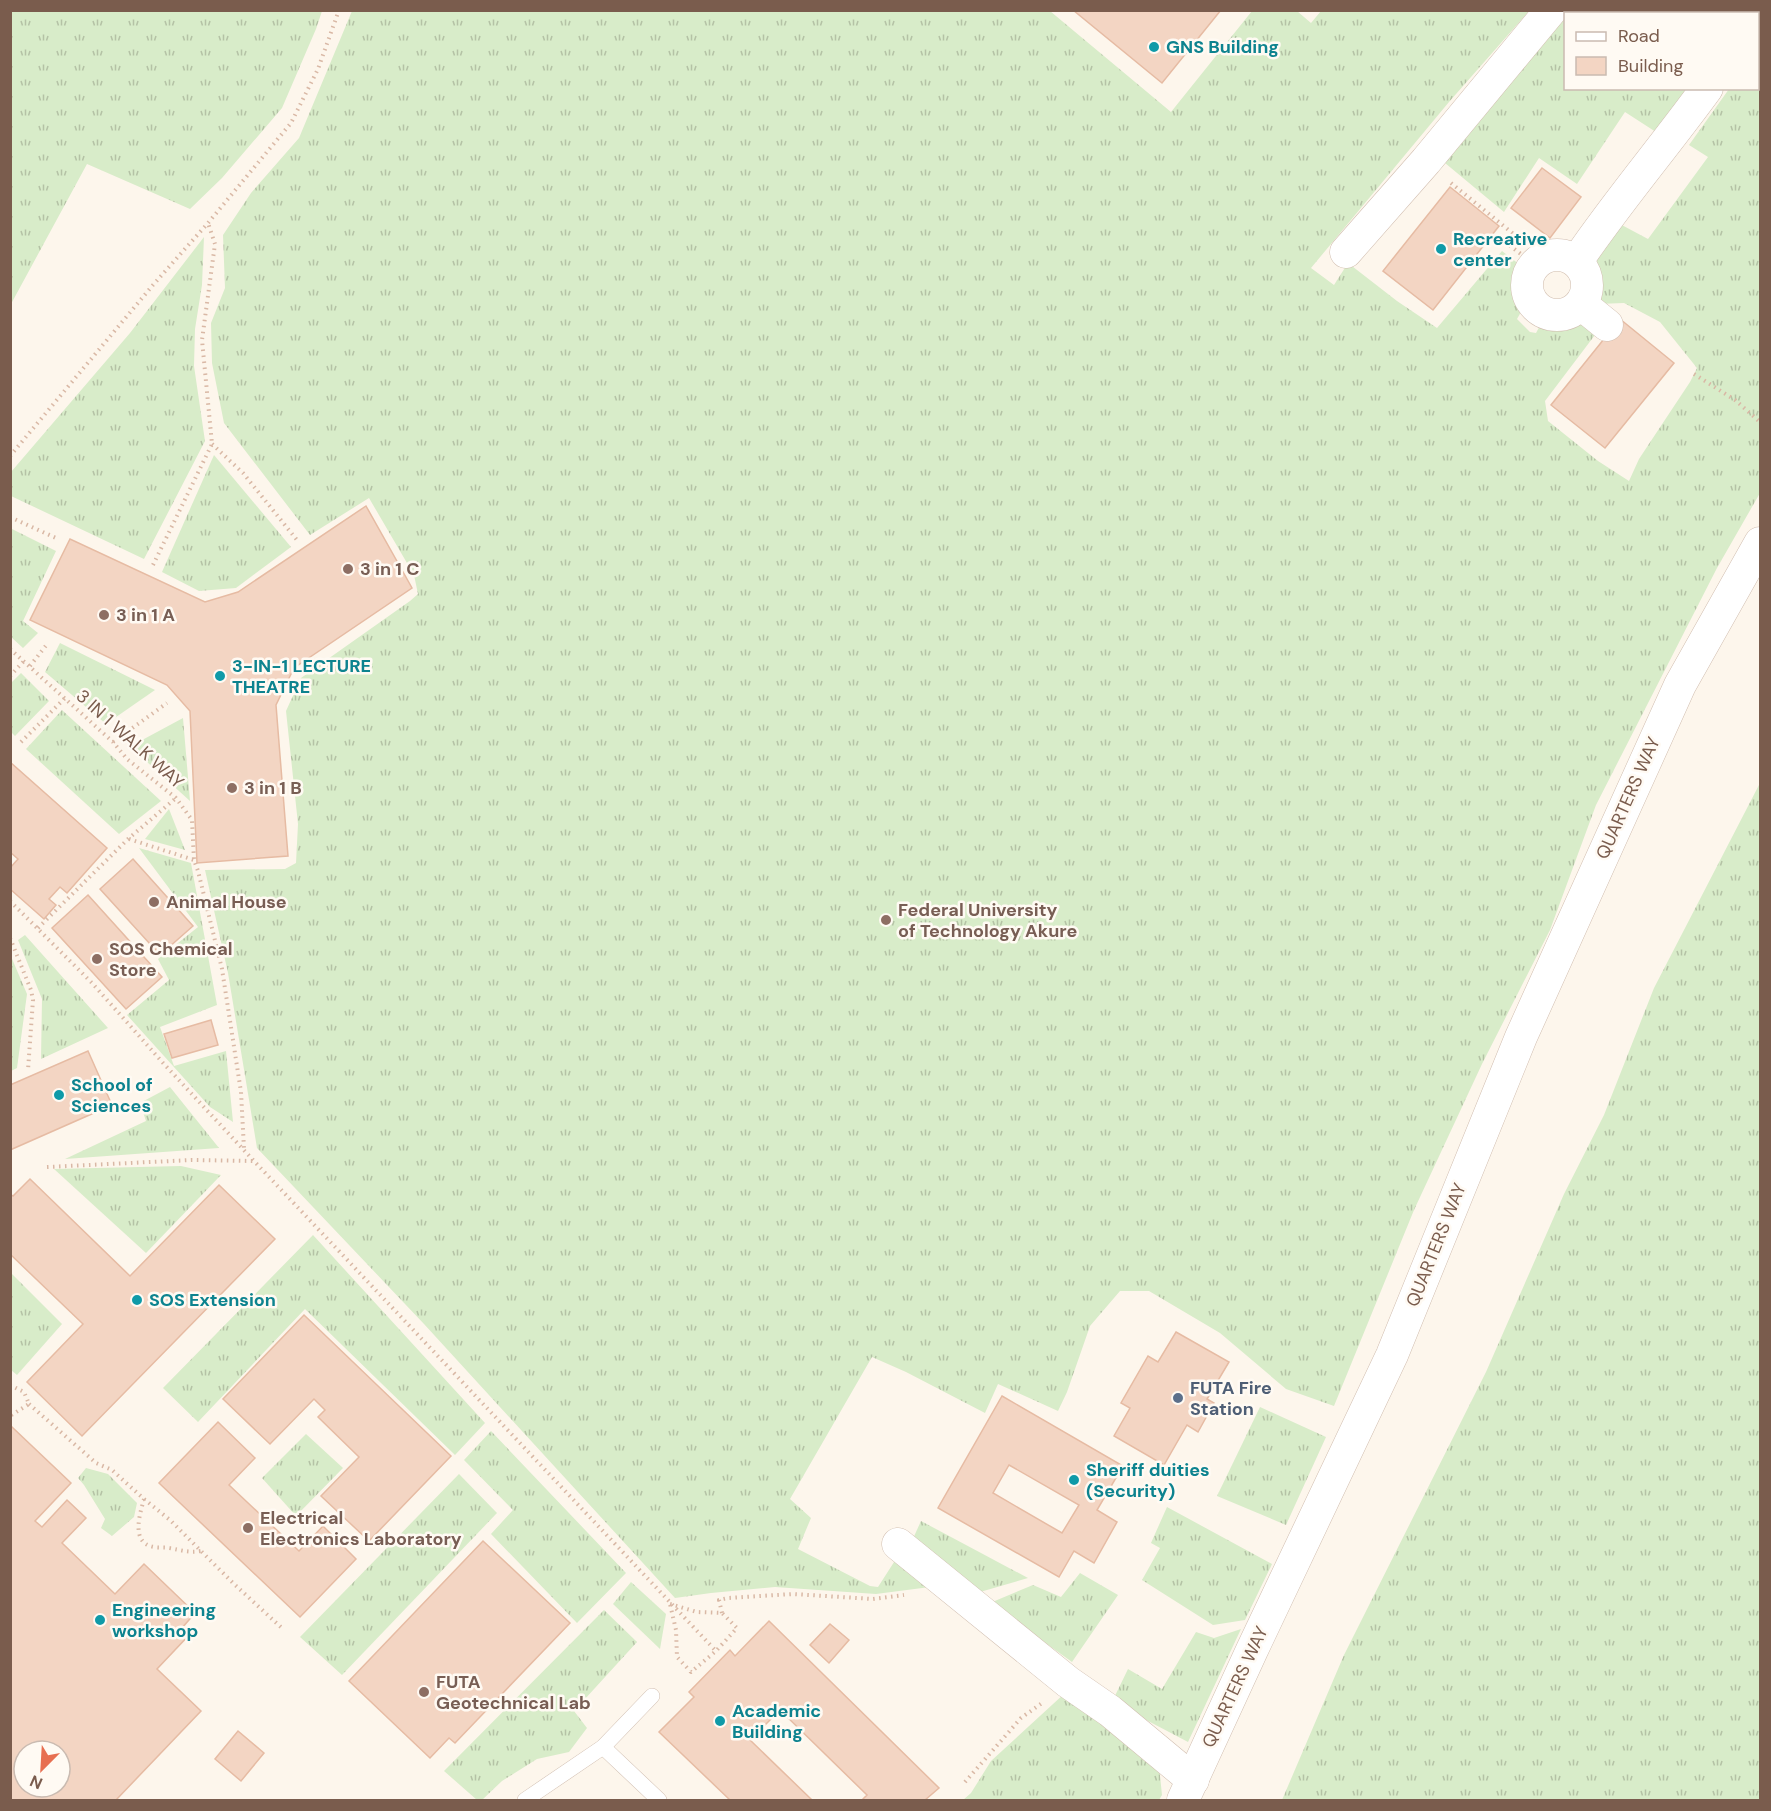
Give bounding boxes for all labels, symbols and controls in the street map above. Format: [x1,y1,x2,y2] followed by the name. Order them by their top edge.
[1564,12,1759,90] legend
[1618,24,1660,48] text: Road
[1166,35,1279,59] place label: GNS Building
[1147,40,1161,54] marker: GNS Building
[1618,54,1683,78] text: Building
[1453,227,1548,272] place label: Recreative center
[1434,242,1448,256] marker: Recreative center
[360,557,419,581] place label: 3 in 1 C
[341,562,355,576] marker: 3 in 1 C
[116,603,175,627] place label: 3 in 1 A
[97,608,111,622] marker: 3 in 1 A
[232,654,371,699] place label: 3-IN-1 LECTURE THEATRE
[213,669,227,683] marker: 3-IN-1 LECTURE THEATRE
[71,684,189,794] street label: 3 IN 1 WALK WAY
[1590,733,1666,863] street label: QUARTERS WAY
[244,776,302,800] place label: 3 in 1 B
[225,781,239,795] marker: 3 in 1 B
[166,890,287,914] place label: Animal House
[147,895,161,909] marker: Animal House
[898,898,1077,943] place label: Federal University of Technology Akure
[879,913,893,927] marker: Federal University of Technology Akure
[109,937,232,982] place label: SOS Chemical Store
[90,952,104,966] marker: SOS Chemical Store
[71,1073,153,1118] place label: School of Sciences
[52,1088,66,1102] marker: School of Sciences
[1400,1179,1472,1310] street label: QUARTERS WAY
[149,1288,276,1312] place label: SOS Extension
[130,1293,144,1307] marker: SOS Extension
[1190,1376,1272,1421] place label: FUTA Fire Station
[1171,1391,1185,1405] marker: FUTA Fire Station
[1086,1458,1210,1503] place label: Sheriff duities (Security)
[1067,1473,1081,1487] marker: Sheriff duities (Security)
[260,1506,462,1551] place label: Electrical Electronics Laboratory
[241,1521,255,1535] marker: Electrical Electronics Laboratory
[112,1598,216,1643] place label: Engineering workshop
[93,1613,107,1627] marker: Engineering workshop
[1196,1622,1274,1752] street label: QUARTERS WAY
[436,1670,591,1715] place label: FUTA Geotechnical Lab
[417,1685,431,1699] marker: FUTA Geotechnical Lab
[732,1699,821,1744] place label: Academic Building
[713,1714,727,1728] marker: Academic Building
[12,1739,72,1799] north arrow
[27,1770,46,1794] text: N

